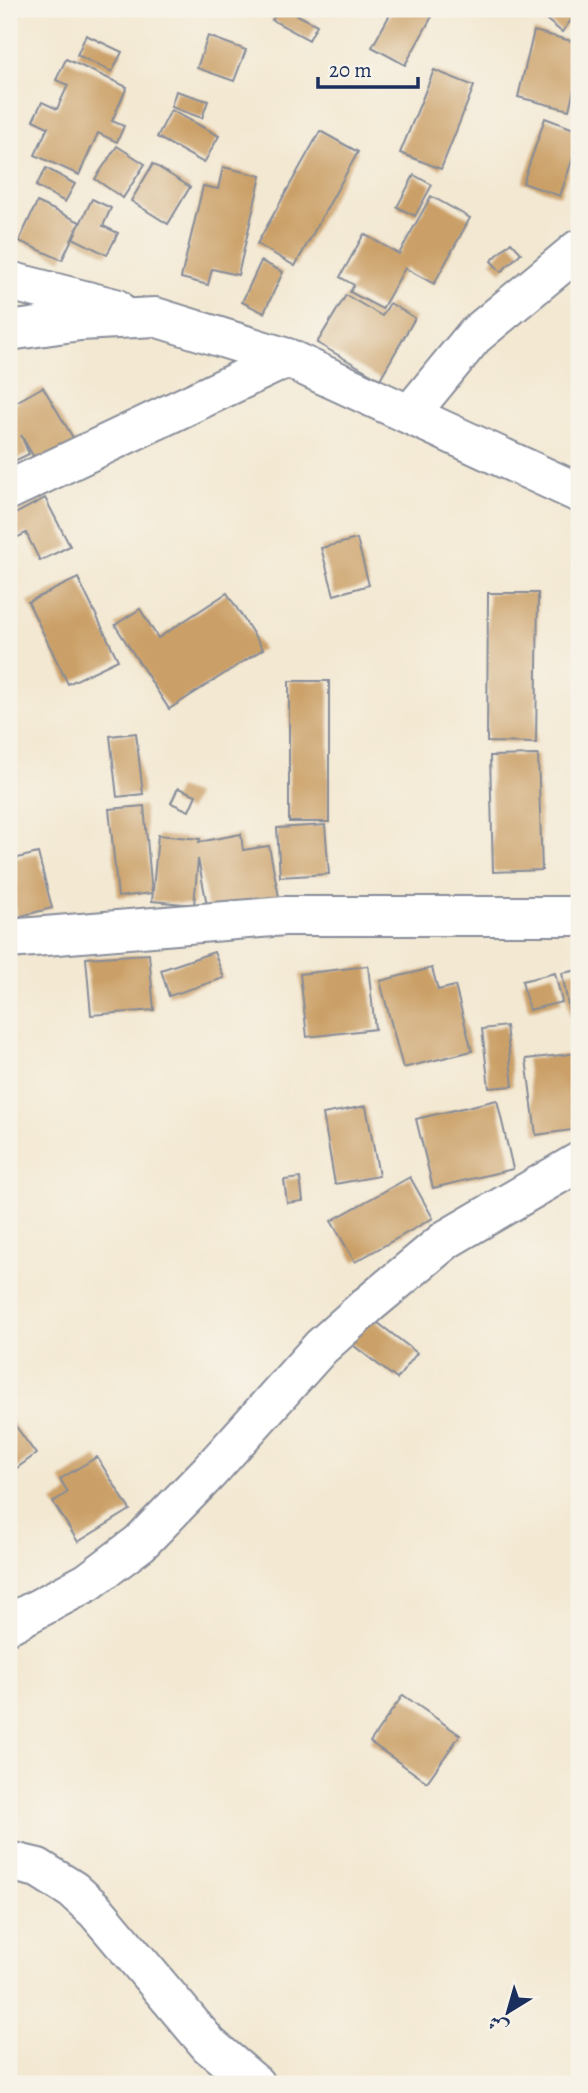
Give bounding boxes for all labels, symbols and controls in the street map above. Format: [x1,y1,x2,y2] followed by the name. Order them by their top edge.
[318,46,418,90] scale bar
[329,56,372,84] text: 20 m
[472,1978,542,2048] north arrow
[483,2009,514,2041] text: ش

